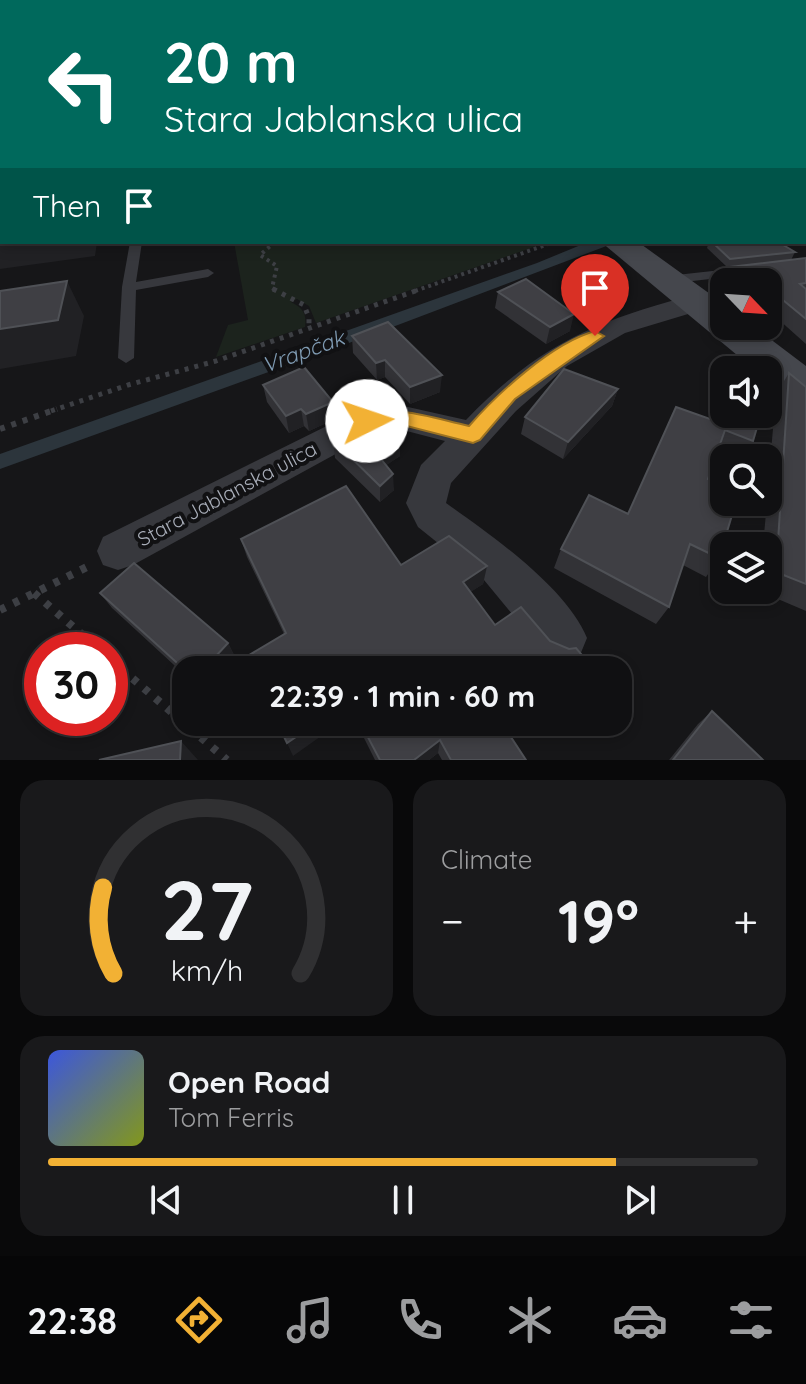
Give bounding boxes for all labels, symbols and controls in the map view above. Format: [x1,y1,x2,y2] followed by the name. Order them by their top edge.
[164,27,298,97] text: 20 m
[32,32,136,136] icon: left
[164,96,523,141] text: Stara Jablanska ulica
[117,184,161,228] icon: arrive
[32,187,101,225] text: Then
[561,254,629,336] pin
[573,266,617,310] icon: arrive
[710,268,782,340] north arrow
[710,268,782,604] map controls
[258,322,350,379] water label: Vrapčak
[710,356,782,428] button: sound
[325,379,409,463] position arrow
[133,436,321,551] street label: Stara Jablanska ulica
[710,444,782,516] button: search
[710,532,782,604] button: layers
[24,632,128,736] speed limit sign: 30
[269,677,535,715] text: 22:39 · 1 min · 60 m
[441,843,532,876] text: Climate
[160,857,253,961] text: 27
[558,883,639,958] text: 19°
[441,893,464,948] text: −
[733,893,758,948] text: +
[170,952,243,988] text: km/h
[168,1063,330,1101] text: Open Road
[168,1101,294,1134] text: Tom Ferris
[144,1178,188,1222] icon: previous
[381,1178,425,1222] icon: pause
[618,1178,662,1222] icon: next
[171,1292,227,1348] icon: directions
[282,1292,338,1348] icon: music
[392,1292,448,1348] icon: phone
[502,1292,558,1348] icon: climate
[612,1292,668,1348] icon: car
[723,1292,779,1348] icon: filters
[27,1298,117,1343] text: 22:38

